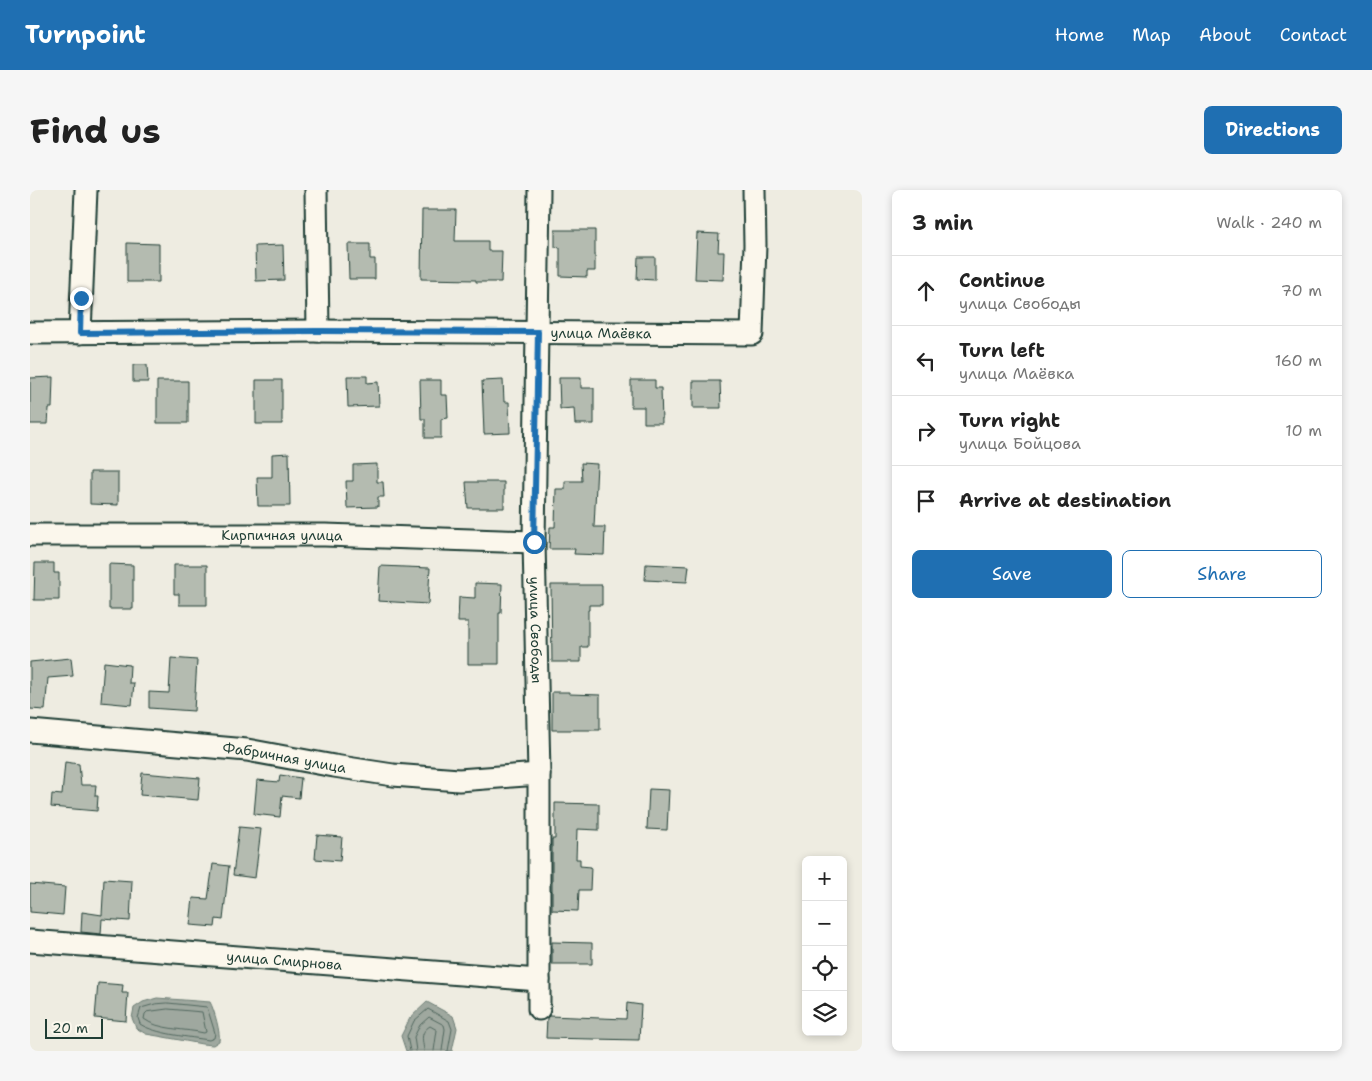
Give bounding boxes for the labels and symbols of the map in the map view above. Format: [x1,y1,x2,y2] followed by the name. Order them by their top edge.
[70,287,93,310] route end
[550,324,652,342] street label: улица Маёвка
[221,526,343,545] street label: Кирпичная улица
[523,531,546,554] route start
[526,576,546,683] street label: улица Свободы
[222,739,348,777] street label: Фабричная улица
[226,947,343,974] street label: улица Смирнова
[45,1016,102,1039] scale bar

